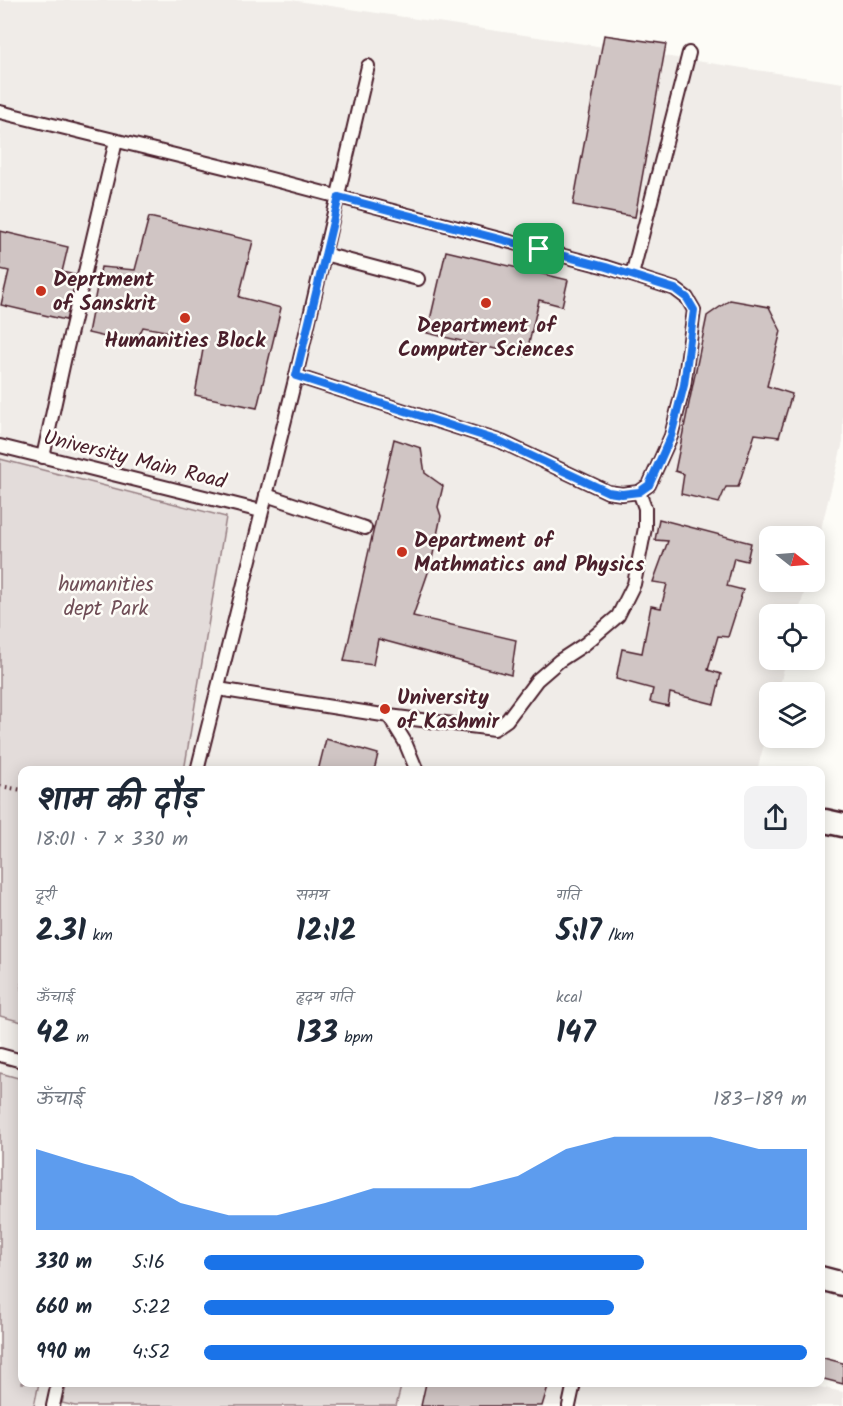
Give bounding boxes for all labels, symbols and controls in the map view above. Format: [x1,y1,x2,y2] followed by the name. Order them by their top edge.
[513,223,564,274] pin
[522,232,555,265] icon: arrive
[53,264,157,321] place label: Deprtment of Sanskrit
[34,284,48,298] marker: Deprtment of Sanskrit
[479,296,493,310] marker: Department of Computer Sciences
[398,310,574,367] place label: Department of Computer Sciences
[178,311,192,325] marker: Humanities Block
[105,325,266,358] place label: Humanities Block
[40,422,230,499] street label: University Main Road
[414,525,644,582] place label: Department of Mathmatics and Physics
[759,526,825,592] north arrow
[759,526,825,748] map controls
[395,545,409,559] marker: Department of Mathmatics and Physics
[58,569,154,626] park label: humanities dept Park
[759,604,825,670] button: locate
[397,682,500,739] place label: University of Kashmir
[759,682,825,748] button: layers
[378,702,392,716] marker: University of Kashmir
[36,775,199,828] text: शाम की दौड़
[744,786,807,849] button: share
[36,824,188,856] text: 18:01 · 7 × 330 m
[36,883,55,908] text: दूरी
[296,883,328,908] text: समय
[556,883,580,908] text: गति
[36,908,86,956] text: 2.31
[296,908,356,956] text: 12:12
[556,908,602,956] text: 5:17
[86,923,113,948] text: km
[602,923,634,948] text: /km
[36,985,74,1010] text: ऊँचाई
[296,985,353,1010] text: हृदय गति
[556,985,582,1010] text: kcal
[36,1010,70,1058] text: 42
[296,1010,338,1058] text: 133
[556,1010,596,1058] text: 147
[70,1025,89,1050] text: m
[338,1025,373,1050] text: bpm
[36,1084,84,1116] text: ऊँचाई
[713,1084,807,1116] text: 183–189 m
[36,1247,92,1279] text: 330 m
[132,1247,165,1279] text: 5:16
[36,1292,92,1324] text: 660 m
[132,1292,171,1324] text: 5:22
[36,1337,91,1369] text: 990 m
[132,1337,170,1369] text: 4:52

